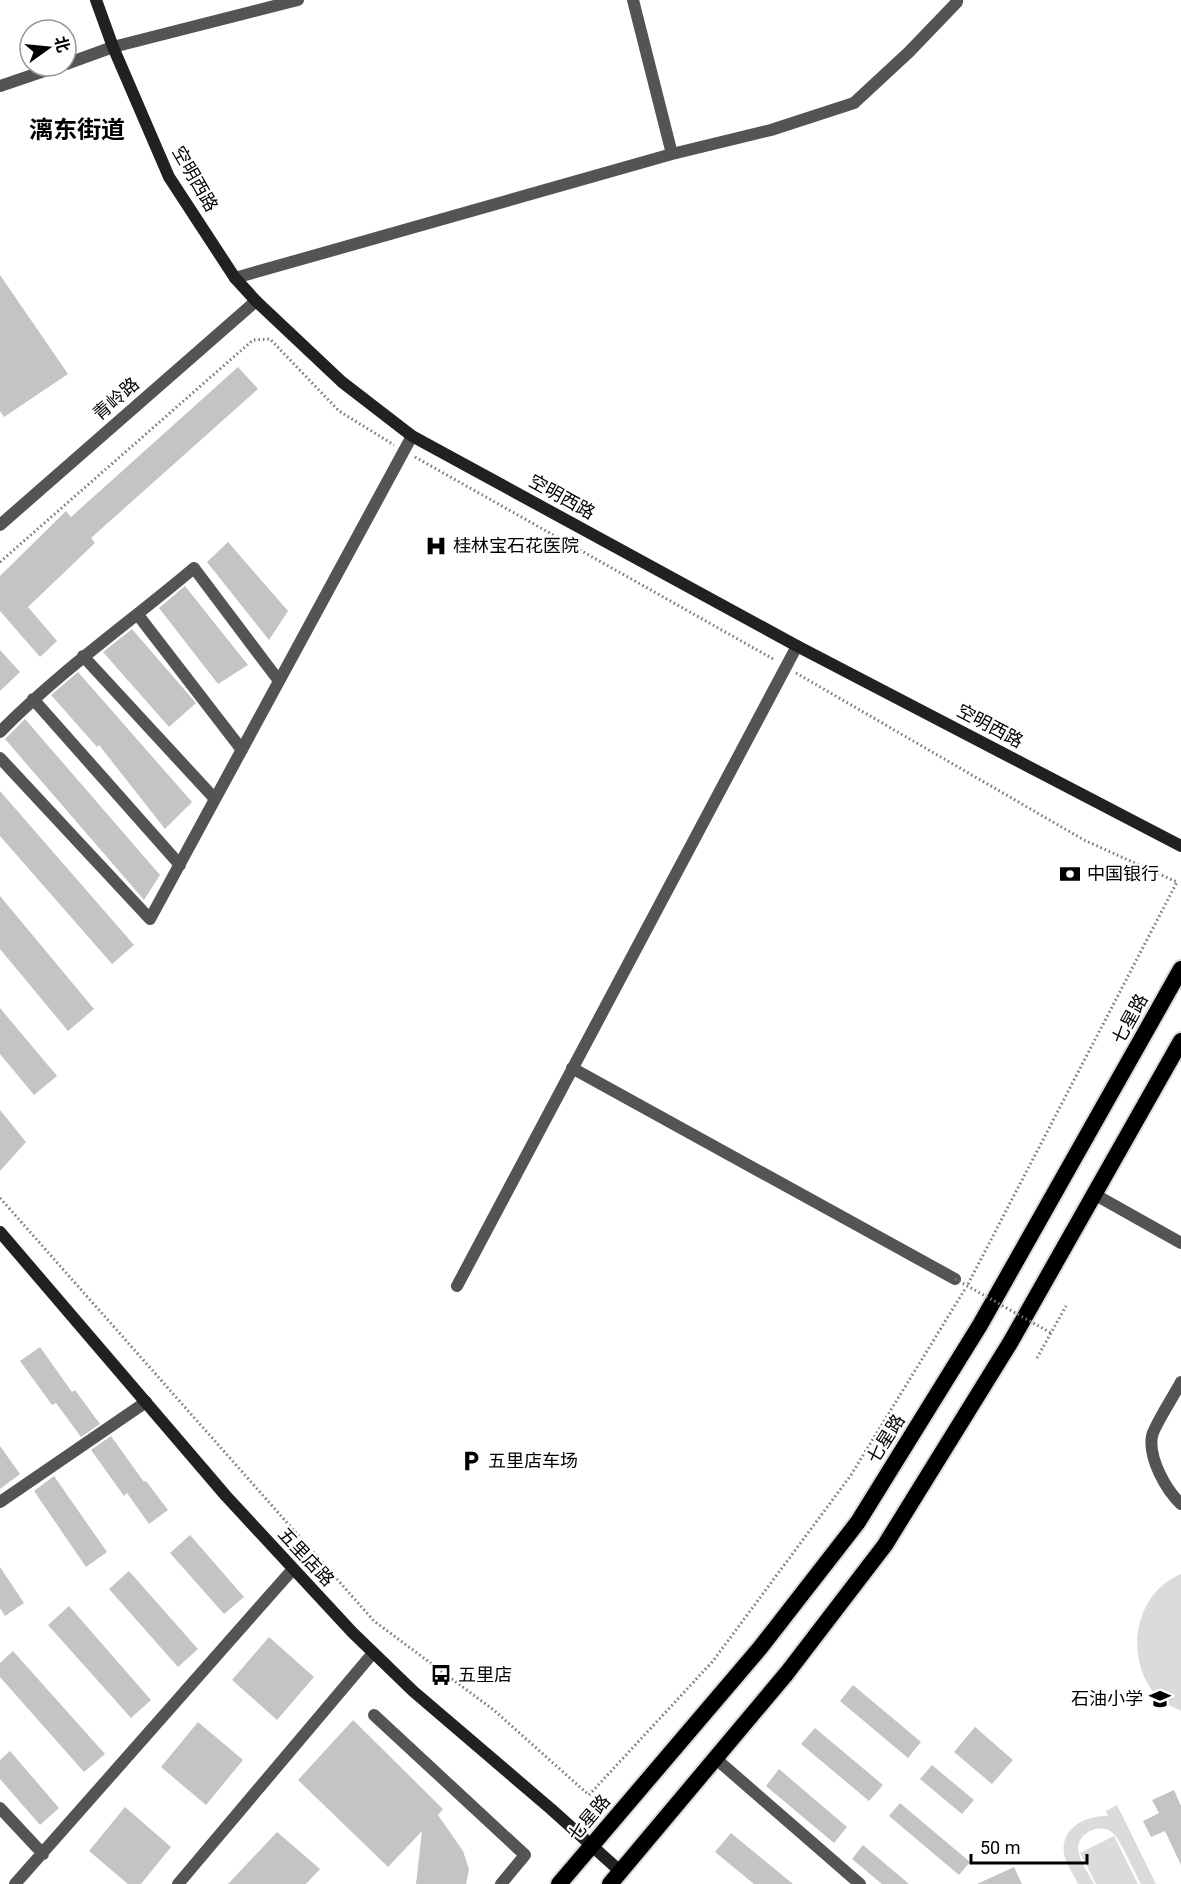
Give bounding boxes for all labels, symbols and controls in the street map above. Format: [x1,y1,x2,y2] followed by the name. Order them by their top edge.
[18,18,78,78] north arrow
[51,34,73,54] text: 北
[29,116,125,144] district label: 漓东街道
[168,142,223,215] street label: 空明西路
[88,373,143,424] street label: 青岭路
[526,470,599,523] street label: 空明西路
[424,534,448,558] hospital icon: 桂林宝石花医院
[453,535,579,556] place label: 桂林宝石花医院
[954,699,1027,752] street label: 空明西路
[1058,862,1082,886] bank icon: 中国银行
[1087,863,1159,884] place label: 中国银行
[1107,990,1152,1047] street label: 七星路
[862,1410,909,1467] street label: 七星路
[459,1449,483,1473] parking icon: 五里店车场
[488,1450,578,1471] place label: 五里店车场
[274,1523,339,1590] street label: 五里店路
[429,1663,453,1687] bus stop icon: 五里店
[458,1664,512,1685] place label: 五里店
[1148,1687,1172,1711] school or university icon: 石油小学
[1071,1688,1143,1709] place label: 石油小学
[563,1790,614,1845] street label: 七星路
[971,1827,1086,1865] scale bar
[980,1837,1020,1858] text: 50 m

